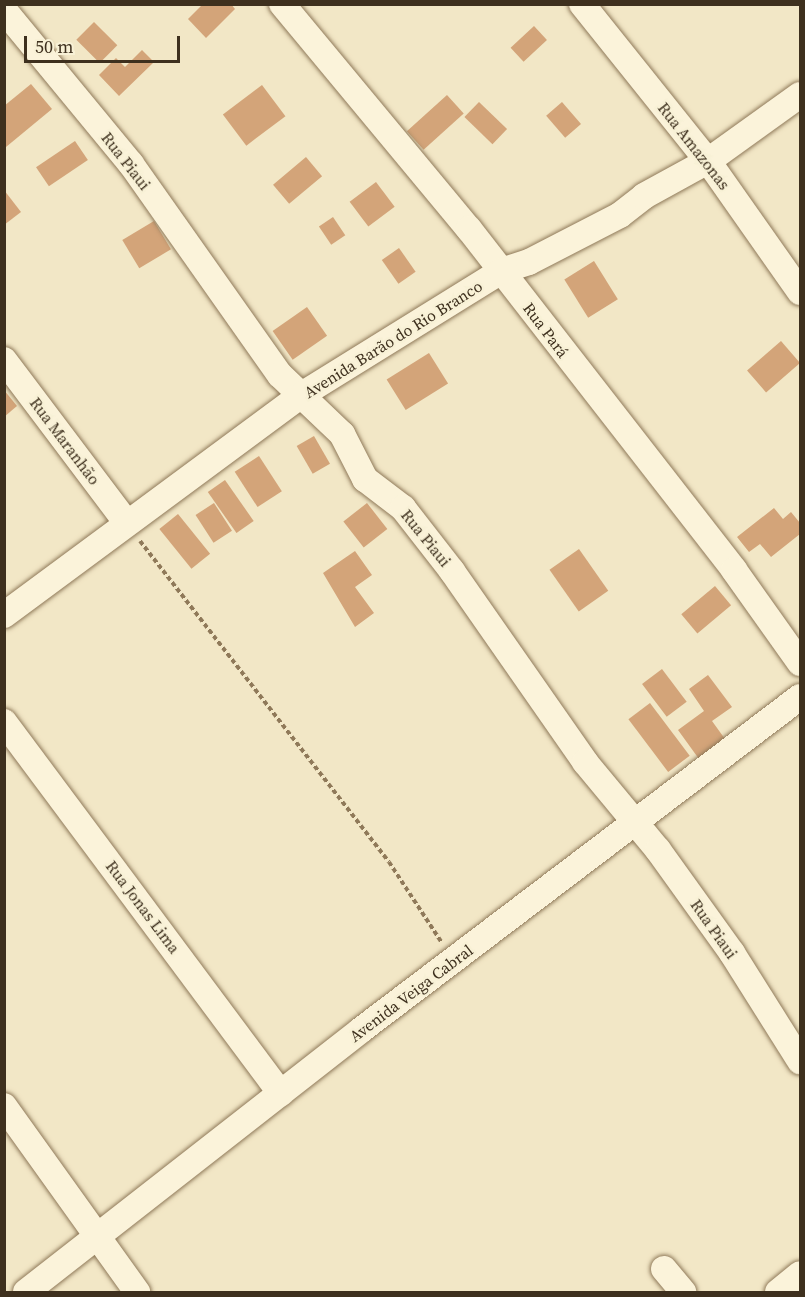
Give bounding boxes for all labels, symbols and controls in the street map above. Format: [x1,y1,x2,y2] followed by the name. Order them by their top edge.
[27,24,183,62] scale bar
[35,34,73,59] text: 50 m
[654,99,734,193] street label: Rua Amazonas
[97,128,155,194] street label: Rua Piaui
[300,276,486,402] street label: Avenida Barão do Rio Branco
[519,299,573,361] street label: Rua Pará
[26,393,104,489] street label: Rua Maranhão
[397,506,455,570] street label: Rua Piaui
[102,857,184,957] street label: Rua Jonas Lima
[687,896,741,962] street label: Rua Piaui
[345,940,477,1046] street label: Avenida Veiga Cabral

